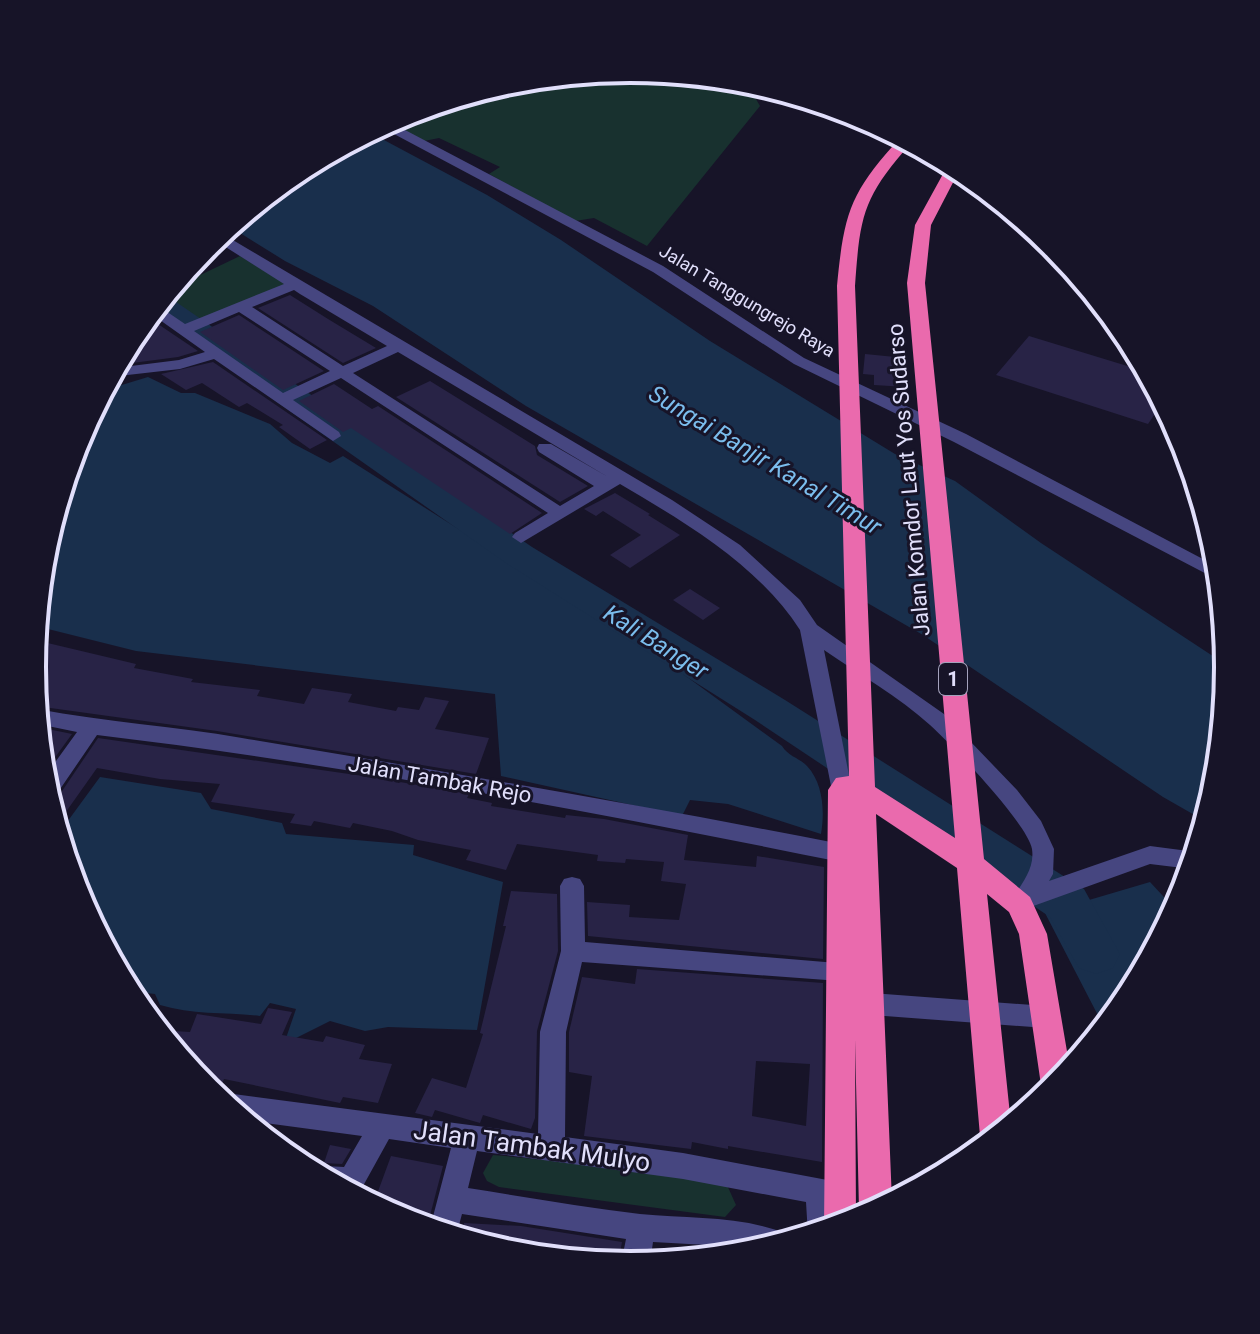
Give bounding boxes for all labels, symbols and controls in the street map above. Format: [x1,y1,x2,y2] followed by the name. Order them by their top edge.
[656,240,839,361] street label: Jalan Tanggungrejo Raya
[882,323,935,637] street label: Jalan Komdor Laut Yos Sudarso
[644,379,887,541] water label: Sungai Banjir Kanal Timur
[599,599,714,686] water label: Kali Banger
[939,663,967,695] road number: 1
[346,751,534,808] street label: Jalan Tambak Rejo
[412,1115,652,1177] street label: Jalan Tambak Mulyo

